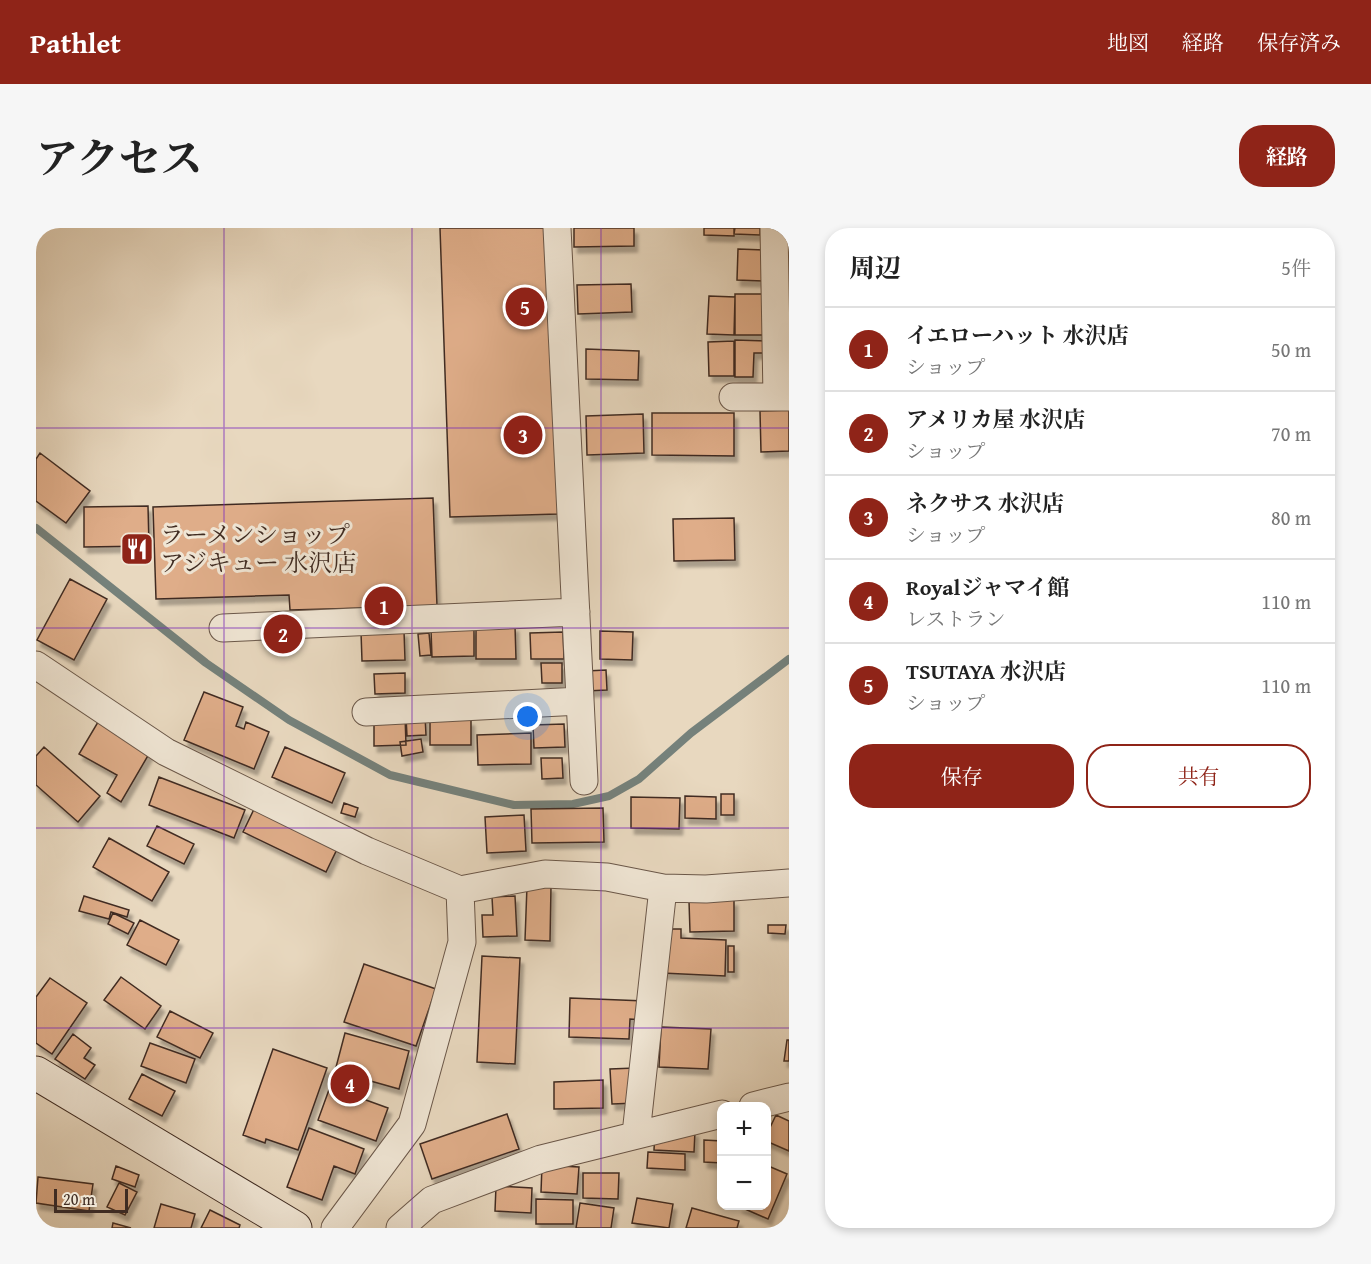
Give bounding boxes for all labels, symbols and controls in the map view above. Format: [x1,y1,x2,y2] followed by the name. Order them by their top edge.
[30,22,121,63] text: Pathlet
[1107,27,1149,58] text: 地図
[1182,27,1224,58] text: 経路
[1257,27,1341,58] text: 保存済み
[1239,125,1335,187] button: 経路
[36,127,203,188] text: アクセス
[849,248,901,287] text: 周辺
[1281,253,1311,282] text: 5件
[506,284,544,329] pin: 5
[906,319,1129,351] text: イエローハット 水沢店
[863,335,874,364] text: 1
[1271,335,1311,364] text: 50 m
[906,352,986,381] text: ショップ
[906,403,1085,435] text: アメリカ屋 水沢店
[504,412,542,458] pin: 3
[863,419,874,448] text: 2
[1271,419,1311,448] text: 70 m
[906,436,986,465] text: ショップ
[906,487,1064,519] text: ネクサス 水沢店
[863,503,874,532] text: 3
[1271,503,1311,532] text: 80 m
[160,517,356,580] place label: ラーメンショップ アジキュー 水沢店
[906,520,986,549] text: ショップ
[119,531,155,567] restaurant icon: ラーメンショップ アジキュー 水沢店
[906,571,1070,603] text: Royalジャマイ館
[364,584,404,628] pin: 1
[863,587,874,616] text: 4
[1261,587,1311,616] text: 110 m
[906,604,1005,633] text: レストラン
[264,612,302,656] pin: 2
[906,655,1066,687] text: TSUTAYA 水沢店
[863,671,874,700] text: 5
[1261,671,1311,700] text: 110 m
[906,688,986,717] text: ショップ
[513,702,542,731] your location
[849,744,1074,808] button: 保存
[1086,744,1311,808] button: 共有
[330,1062,370,1106] pin: 4
[717,1102,771,1210] map controls
[717,1102,771,1156] button: +
[717,1156,771,1210] button: −
[54,1186,128,1214] scale bar
[63,1187,95,1211] text: 20 m

